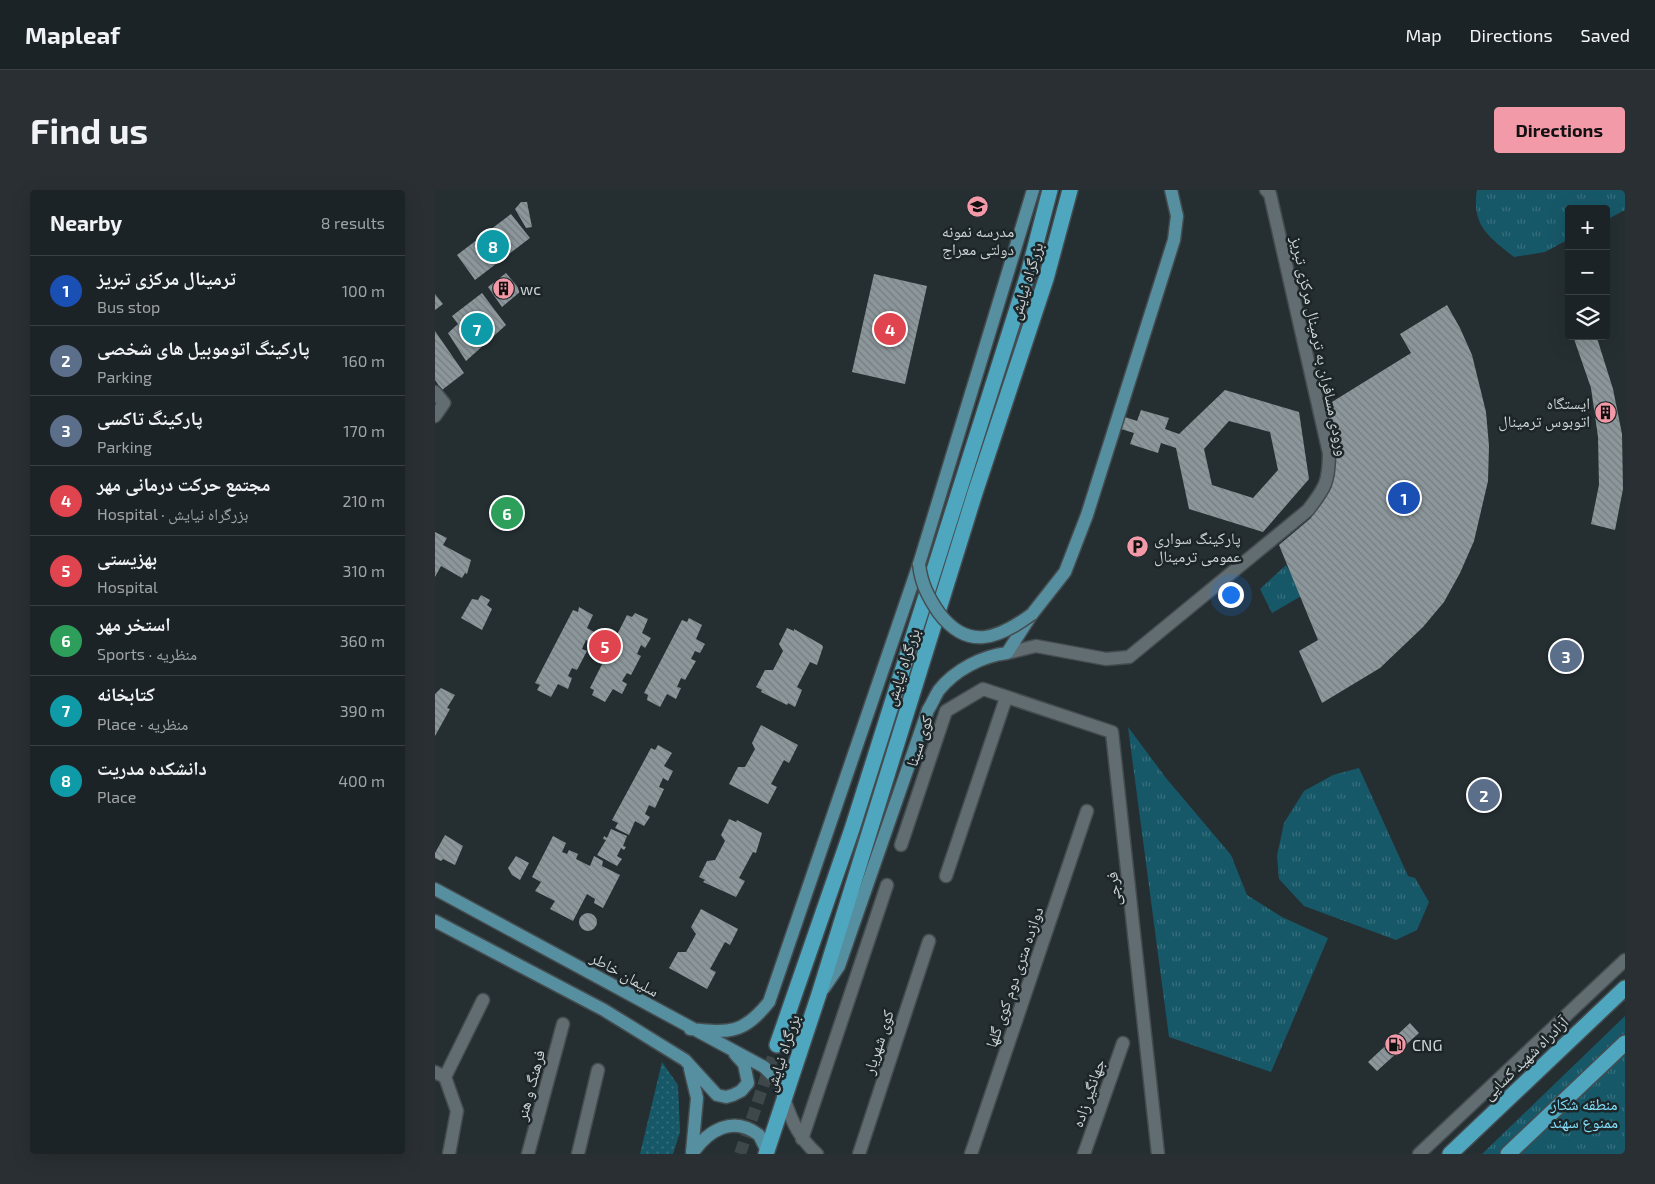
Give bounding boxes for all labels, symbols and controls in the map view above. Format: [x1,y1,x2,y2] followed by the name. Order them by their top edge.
[25,20,120,49] text: Mapleaf
[1405,24,1442,46] text: Map
[1470,24,1553,46] text: Directions
[1581,24,1630,46] text: Saved
[1494,107,1625,153] button: Directions
[30,109,148,151] text: Find us
[966,195,990,219] school or university icon: مدرسه نمونه دولتی معراج
[1565,205,1610,340] map controls
[1565,205,1610,250] button: +
[50,210,122,235] text: Nearby
[321,213,385,232] text: 8 results
[942,221,1014,260] place label: مدرسه نمونه دولتی معراج
[477,227,509,265] pin: 8
[1286,233,1353,458] street label: ورودی مسافران به ترمینال مرکزی تبریز
[1005,240,1048,322] street label: بزرگراه نیایش
[1565,250,1610,295] button: −
[97,266,236,289] text: ترمینال مرکزی تبریز
[492,277,516,301] building icon: wc
[520,279,541,298] place label: wc
[63,281,69,300] text: 1
[342,281,385,300] text: 100 m
[1565,295,1610,340] button: layers
[97,297,160,316] text: Bus stop
[461,310,493,348] pin: 7
[874,310,906,348] pin: 4
[97,336,309,359] text: پارکینگ اتوموبیل های شخصی
[61,351,71,370] text: 2
[342,351,385,370] text: 160 m
[97,367,152,386] text: Parking
[1498,393,1590,432] place label: ایستگاه اتوبوس ترمینال
[1594,400,1618,424] building icon: ایستگاه اتوبوس ترمینال
[97,406,202,429] text: پارکینگ تاکسی
[61,421,71,440] text: 3
[343,421,385,440] text: 170 m
[97,437,152,456] text: Parking
[97,472,271,495] text: مجتمع حرکت درمانی مهر
[1388,479,1420,517] pin: 1
[61,491,71,510] text: 4
[342,491,385,510] text: 210 m
[491,494,523,532] pin: 6
[97,504,248,523] text: Hospital · بزرگراه نیایش
[1154,528,1241,567] place label: پارکینگ سواری عمومی ترمینال
[1126,535,1150,559] parking icon: پارکینگ سواری عمومی ترمینال
[97,546,157,569] text: بهزیستی
[62,561,70,580] text: 5
[343,561,385,580] text: 310 m
[97,577,158,596] text: Hospital
[1218,582,1244,608] your location
[97,612,171,635] text: استخر مهر
[880,626,925,708] street label: بزرگراه نیایش
[589,627,621,665] pin: 5
[61,631,71,650] text: 6
[340,631,385,650] text: 360 m
[1550,637,1582,675] pin: 3
[97,644,197,663] text: Sports · منظریه
[97,682,155,705] text: کتابخانه
[62,701,70,720] text: 7
[340,701,385,720] text: 390 m
[901,713,938,769] street label: کوی سینا
[97,714,188,733] text: Place · منظریه
[97,756,207,779] text: دانشکده مدریت
[61,771,71,790] text: 8
[338,771,385,790] text: 400 m
[1468,776,1500,814] pin: 2
[97,787,136,806] text: Place
[1101,871,1126,907] street label: فرجی
[981,904,1048,1050] street label: دوازده متری دوم کوی گلها
[586,947,663,1002] street label: سلیمان خاطر
[858,1007,899,1078] street label: کوی شهریار
[1478,1011,1574,1105] street label: آزادراه شهید کسایی
[760,1012,805,1094] street label: بزرگراه نیایش
[1384,1033,1408,1057] fuel station icon: CNG
[1412,1035,1442,1054] place label: CNG
[511,1047,549,1123] street label: فرهنگ و هنر
[1067,1056,1109,1130] street label: جهانگیر زاده
[1549,1094,1618,1133] park label: منطقه شکار ممنوع سهند

